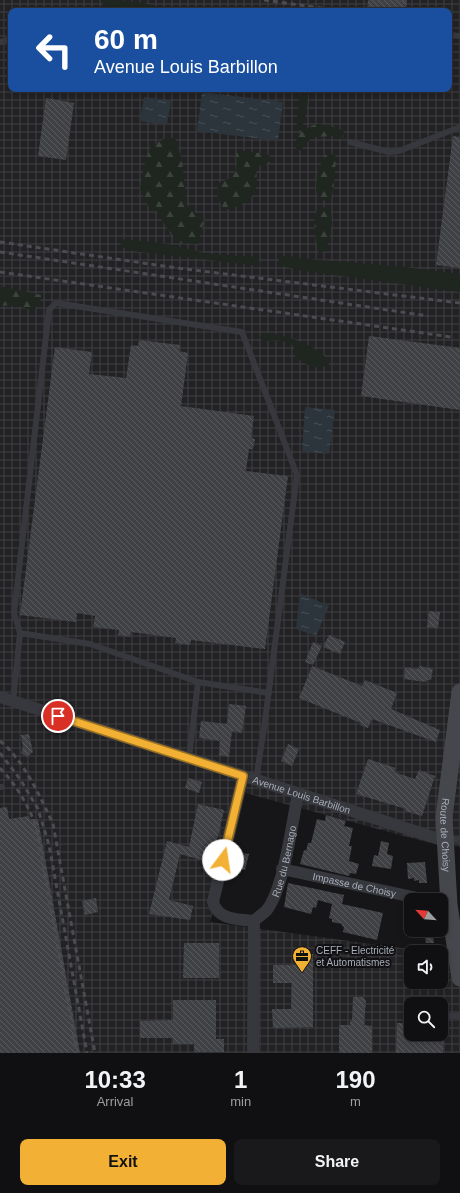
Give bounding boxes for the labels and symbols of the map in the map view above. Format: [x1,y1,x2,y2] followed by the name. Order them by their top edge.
[41,699,75,733] pin
[251,774,352,816] street label: Avenue Louis Barbillon
[438,797,453,872] street label: Route de Choisy
[269,824,298,898] street label: Rue du Bernago
[202,839,244,881] position arrow
[312,870,397,899] street label: Impasse de Choisy
[404,893,448,937] north arrow
[291,945,313,973] office icon: CEFF - Electricité et Automatismes
[316,945,395,968] place label: CEFF - Electricité et Automatismes

